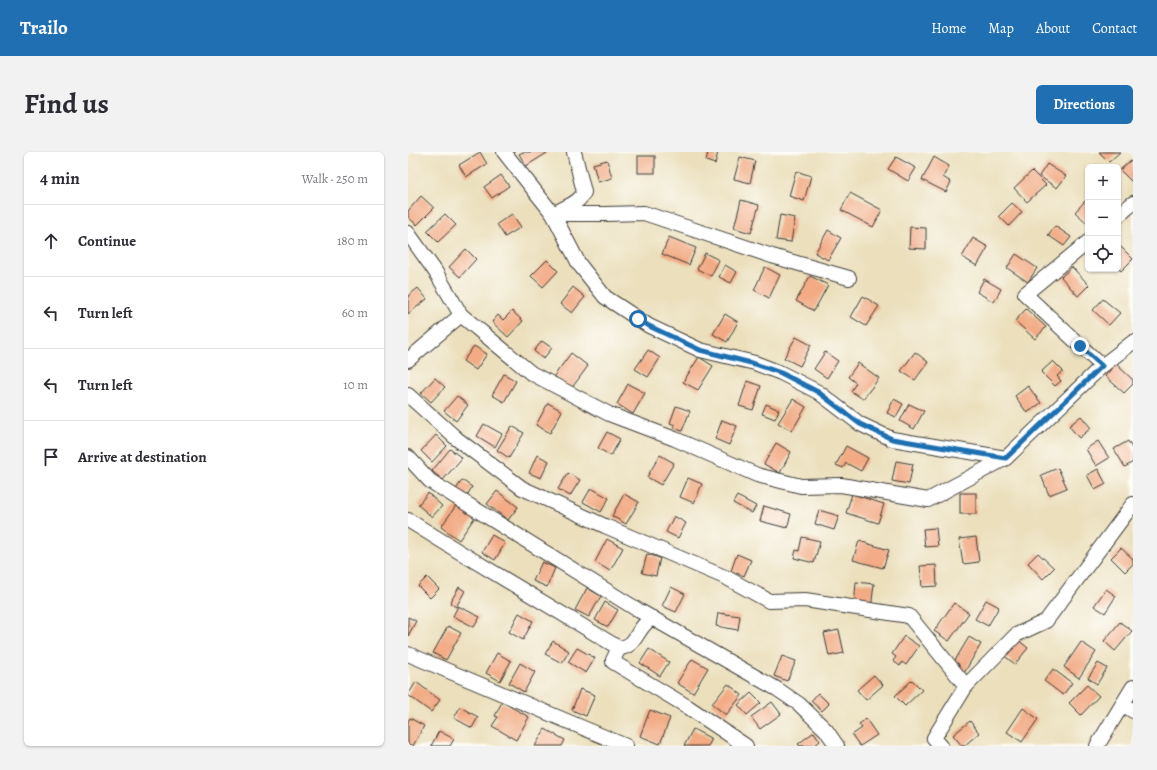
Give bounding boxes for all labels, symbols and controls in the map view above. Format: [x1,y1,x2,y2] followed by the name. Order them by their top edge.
[20,15,68,41] text: Trailo
[931,19,966,38] text: Home
[988,19,1014,38] text: Map
[1036,19,1070,38] text: About
[1092,19,1137,38] text: Contact
[24,85,109,123] text: Find us
[1036,85,1133,124] button: Directions
[1085,164,1121,272] map controls
[1085,164,1121,200] button: +
[40,167,80,190] text: 4 min
[301,170,368,187] text: Walk · 250 m
[1085,200,1121,236] button: −
[40,230,62,252] icon: ahead
[78,231,136,251] text: Continue
[337,232,368,249] text: 180 m
[1085,236,1121,272] button: locate
[40,302,62,324] icon: left
[78,303,133,323] text: Turn left
[342,304,368,321] text: 60 m
[629,310,647,328] route start
[1071,337,1089,355] route end
[40,374,62,396] icon: left
[78,375,133,395] text: Turn left
[343,376,368,393] text: 10 m
[40,446,62,468] icon: arrive
[78,447,207,467] text: Arrive at destination

